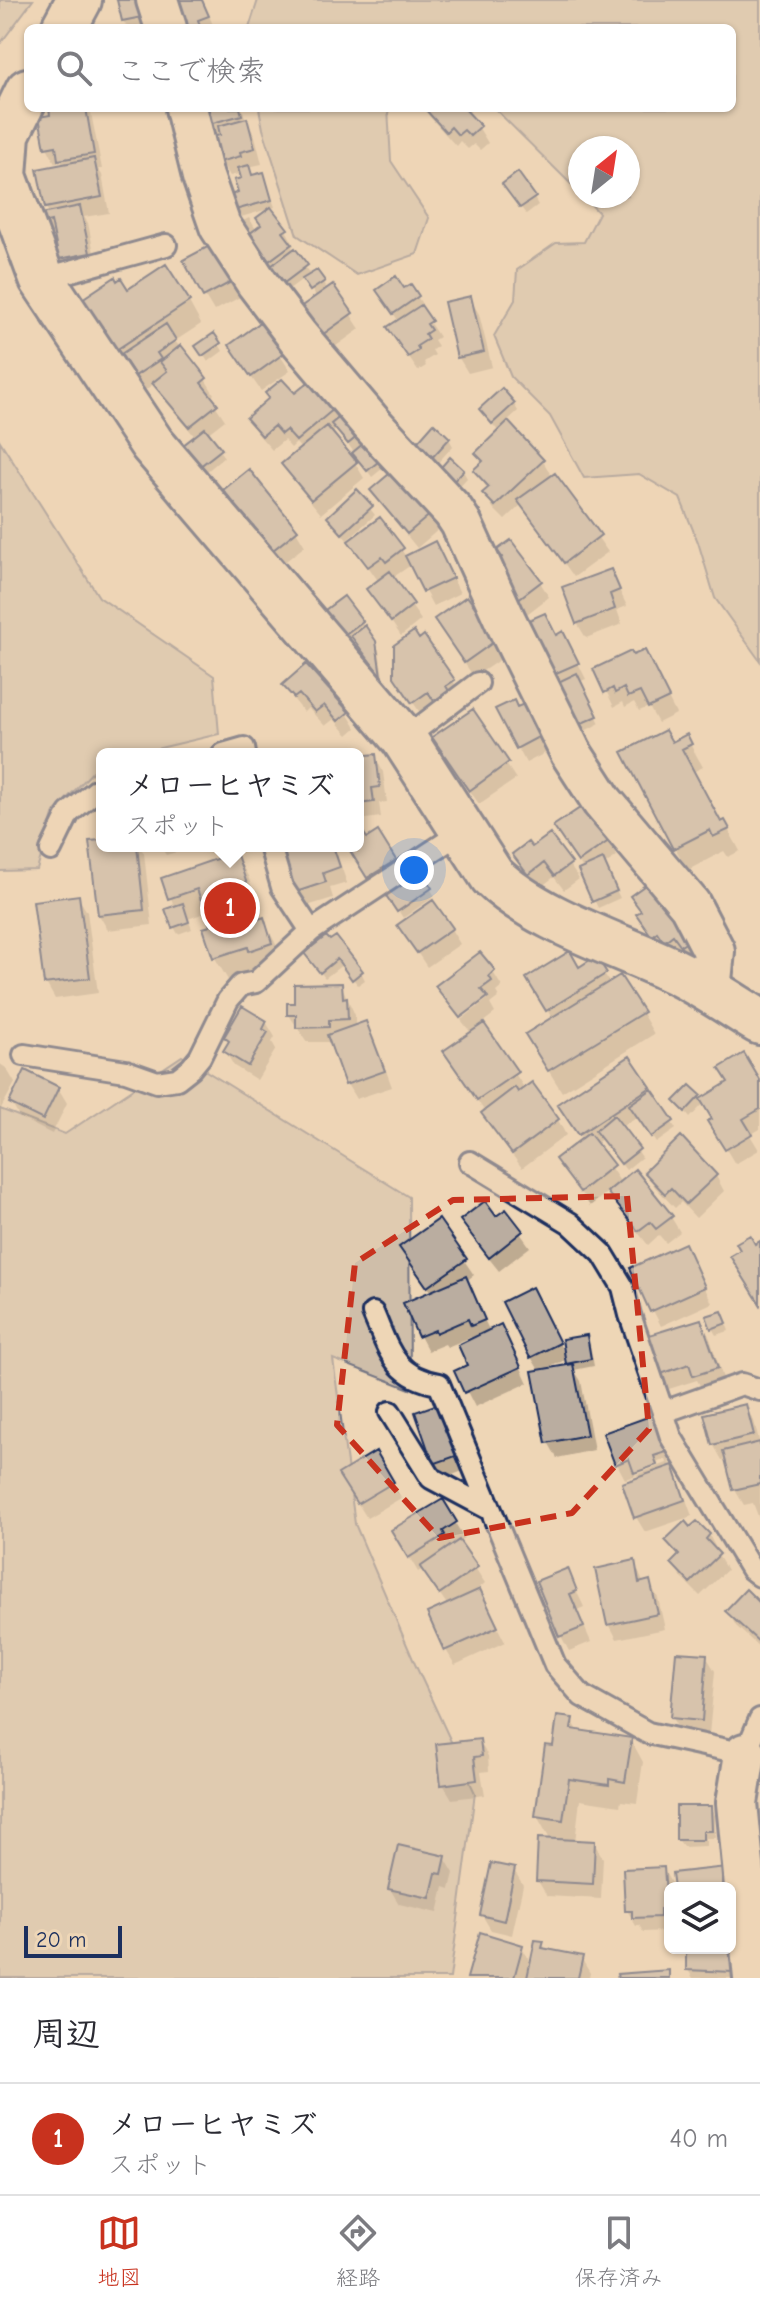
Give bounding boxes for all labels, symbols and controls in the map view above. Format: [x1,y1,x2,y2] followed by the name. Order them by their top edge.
[24,24,736,112] search box
[52,46,96,90] icon: search
[116,54,266,89] text: ここで検索
[568,136,640,208] north arrow
[96,748,364,852] popup
[125,768,335,803] text: メローヒヤミズ
[125,811,229,841] text: スポット
[394,850,434,890] your location
[204,878,256,938] pin: 1
[664,1882,736,1954] map controls
[664,1882,736,1954] button: layers
[24,1922,122,1958] scale bar
[36,1927,86,1953] text: 20 m
[32,2014,100,2054] text: 周辺
[108,2107,317,2142] text: メローヒヤミズ
[53,2124,63,2154] text: 1
[669,2124,728,2154] text: 40 m
[108,2150,212,2180] text: スポット
[97,2211,141,2291] tab: 地図
[336,2211,380,2291] tab: 経路
[575,2211,663,2291] tab: 保存済み

